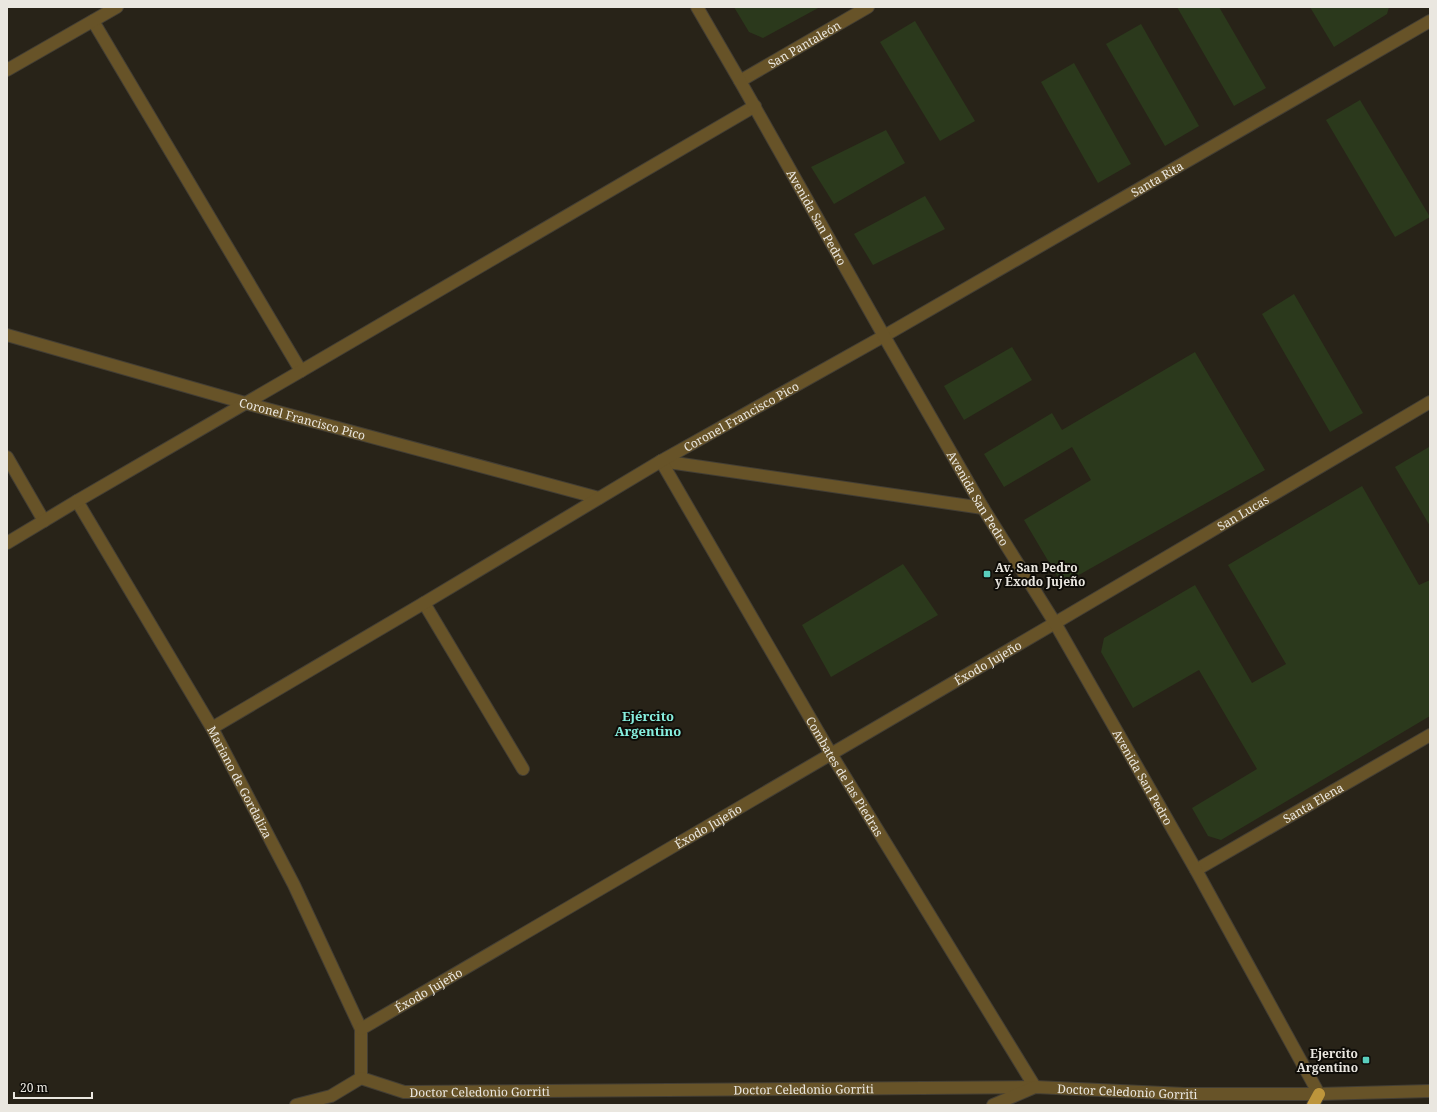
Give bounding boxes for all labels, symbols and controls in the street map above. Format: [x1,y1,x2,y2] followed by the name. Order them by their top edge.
[764,16,844,72] street label: San Pantaleón
[1127,157,1186,200] street label: Santa Rita
[783,166,851,268] street label: Avenida San Pedro
[680,377,802,455] street label: Coronel Francisco Pico
[237,393,368,443] street label: Coronel Francisco Pico
[943,448,1013,549] street label: Avenida San Pedro
[1214,490,1272,534] street label: San Lucas
[995,559,1085,590] place label: Av. San Pedro y Éxodo Jujeño
[982,569,992,579] marker: Av. San Pedro y Éxodo Jujeño
[951,636,1025,689] street label: Éxodo Jujeño
[615,707,681,740] district label: Ejército Argentino
[802,713,888,839] street label: Combates de las Piedras
[204,723,277,841] street label: Mariano de Gordaliza
[1109,726,1177,828] street label: Avenida San Pedro
[1280,778,1347,827] street label: Santa Elena
[671,800,745,852] street label: Éxodo Jujeño
[391,963,465,1016] street label: Éxodo Jujeño
[1297,1045,1358,1076] place label: Ejercito Argentino
[1361,1055,1371,1065] marker: Ejercito Argentino
[14,1074,92,1100] scale bar
[20,1079,48,1096] text: 20 m
[733,1080,874,1098] street label: Doctor Celedonio Gorriti
[1057,1080,1197,1103] street label: Doctor Celedonio Gorriti
[409,1082,550,1100] street label: Doctor Celedonio Gorriti

